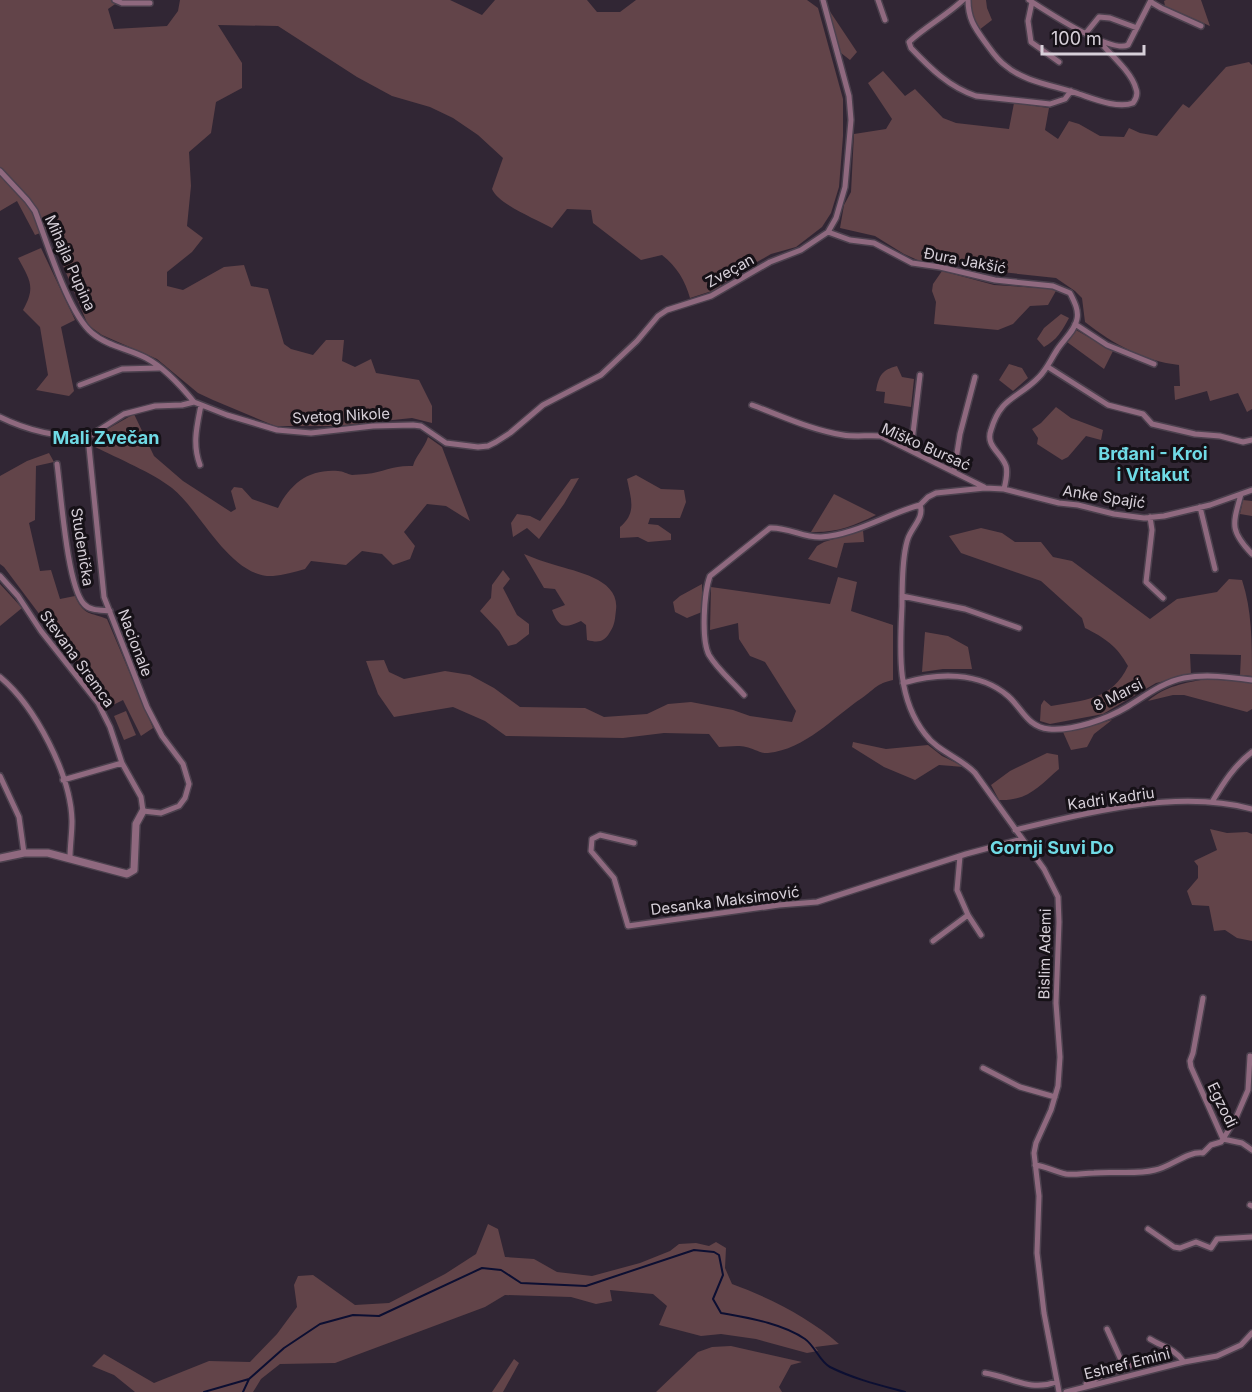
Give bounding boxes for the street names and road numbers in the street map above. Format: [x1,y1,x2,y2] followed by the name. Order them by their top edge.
[41,212,100,314] street label: Mihajla Pupina
[922,243,1008,278] street label: Ðura Jakšić
[702,250,757,292] street label: Zveçan
[292,403,390,428] street label: Svetog Nikole
[879,418,974,475] street label: Miško Bursać
[1061,481,1147,512] street label: Anke Spajić
[67,506,98,587] street label: Studenička
[114,606,157,679] street label: Nacionale
[36,607,119,711] street label: Stevana Sremca
[1090,674,1146,715] street label: 8 Marsi
[1066,783,1156,814] street label: Kadri Kadriu
[649,882,800,919] street label: Desanka Maksimović
[1034,908,1055,1000] street label: Bislim Ademi
[1203,1079,1242,1131] street label: Egzodi
[1082,1344,1172,1383] street label: Eshref Emini

